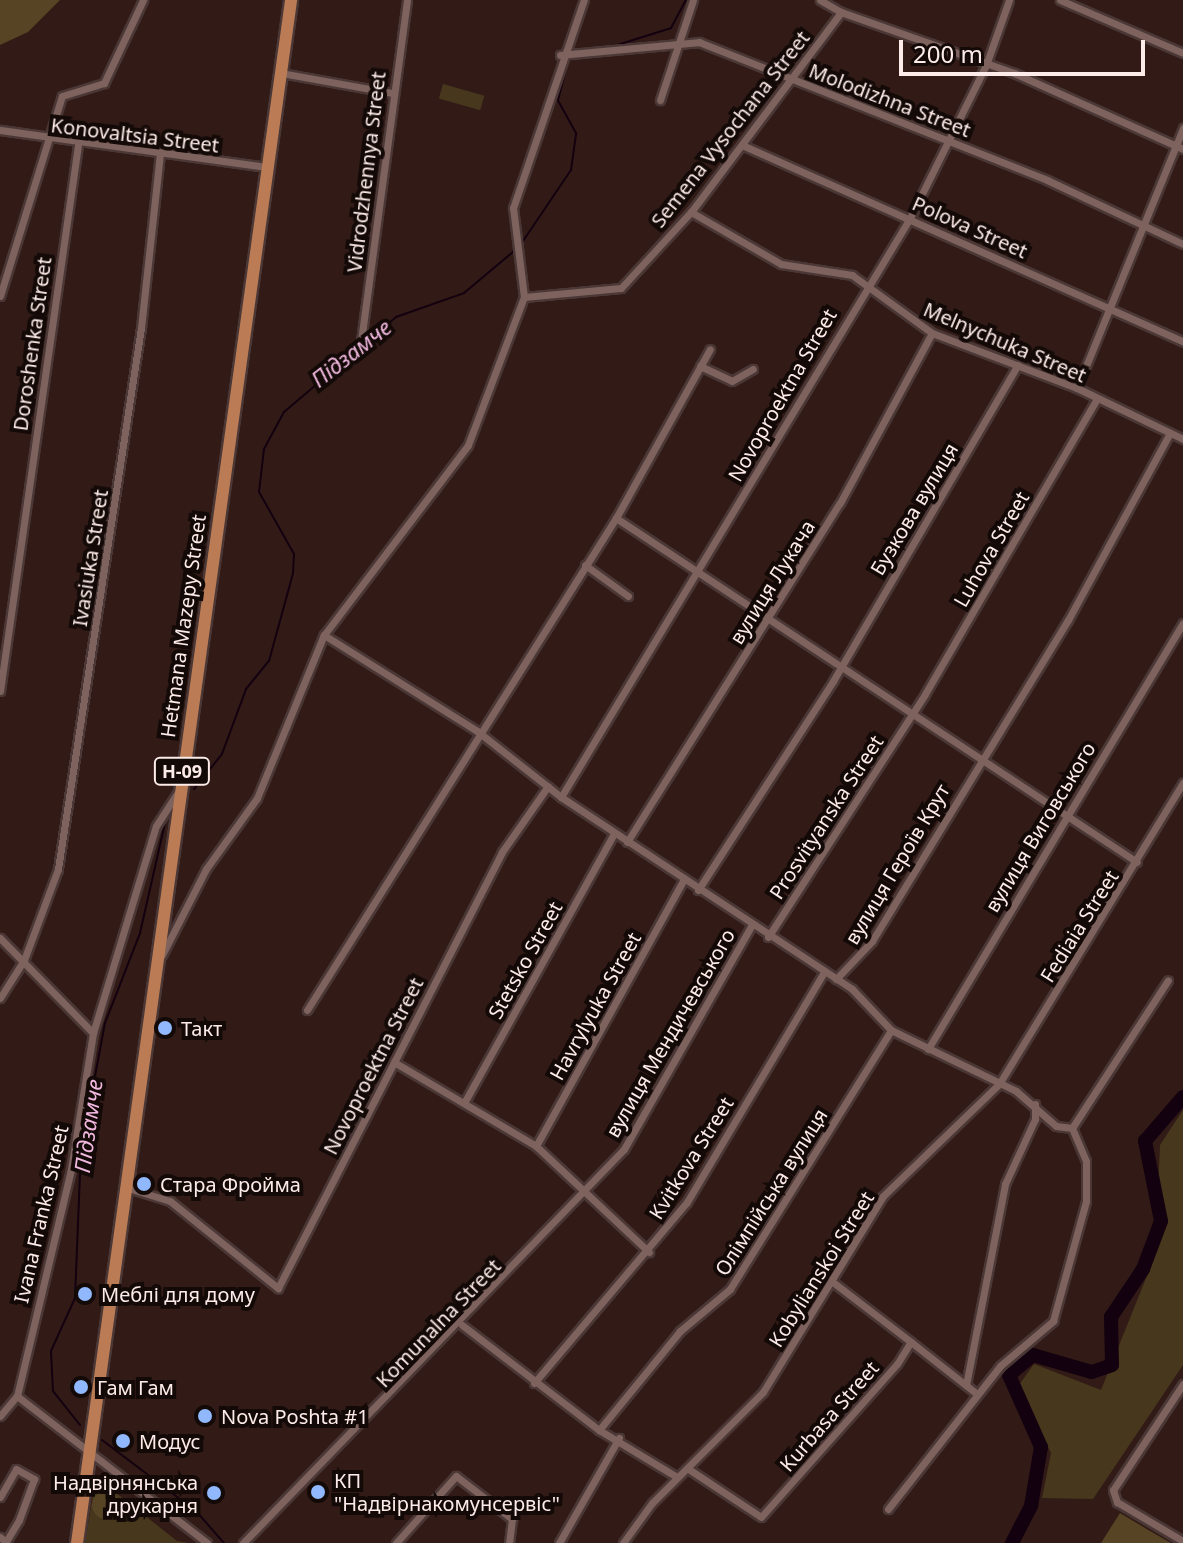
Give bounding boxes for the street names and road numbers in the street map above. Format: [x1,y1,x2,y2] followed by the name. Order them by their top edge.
[646,26,814,232] street label: Semena Vysochana Street
[806,58,974,142] street label: Molodizhna Street
[342,70,390,274] street label: Vidrodzhennya Street
[50,113,220,157] street label: Konovaltsia Street
[909,191,1031,263] street label: Polova Street
[8,256,56,432] street label: Doroshenka Street
[920,297,1090,387] street label: Melnychuka Street
[723,304,841,486] street label: Novoproektna Street
[865,439,963,579] street label: Бузкова вулиця
[948,487,1034,611] street label: Luhova Street
[67,488,113,628] street label: Ivasiuka Street
[155,513,211,739] street label: Hetmana Mazepy Street
[724,516,820,648] street label: вулиця Лукача
[764,731,888,903] street label: Prosvityanska Street
[980,738,1100,916] street label: вулиця Виговського
[152,757,212,785] road number: Н-09
[840,779,954,949] street label: вулиця Героїв Крут
[1035,865,1123,987] street label: Fediaia Street
[483,897,567,1023] street label: Stetsko Street
[600,924,740,1142] street label: вулиця Мендичевського
[544,928,646,1084] street label: Havrylyuka Street
[318,974,428,1158] street label: Novoproektna Street
[644,1092,738,1224] street label: Kvitkova Street
[710,1104,832,1280] street label: Олімпійська вулиця
[9,1123,73,1305] street label: Ivana Franka Street
[763,1187,879,1351] street label: Kobylianskoi Street
[371,1254,505,1392] street label: Komunalna Street
[775,1356,883,1476] street label: Kurbasa Street

